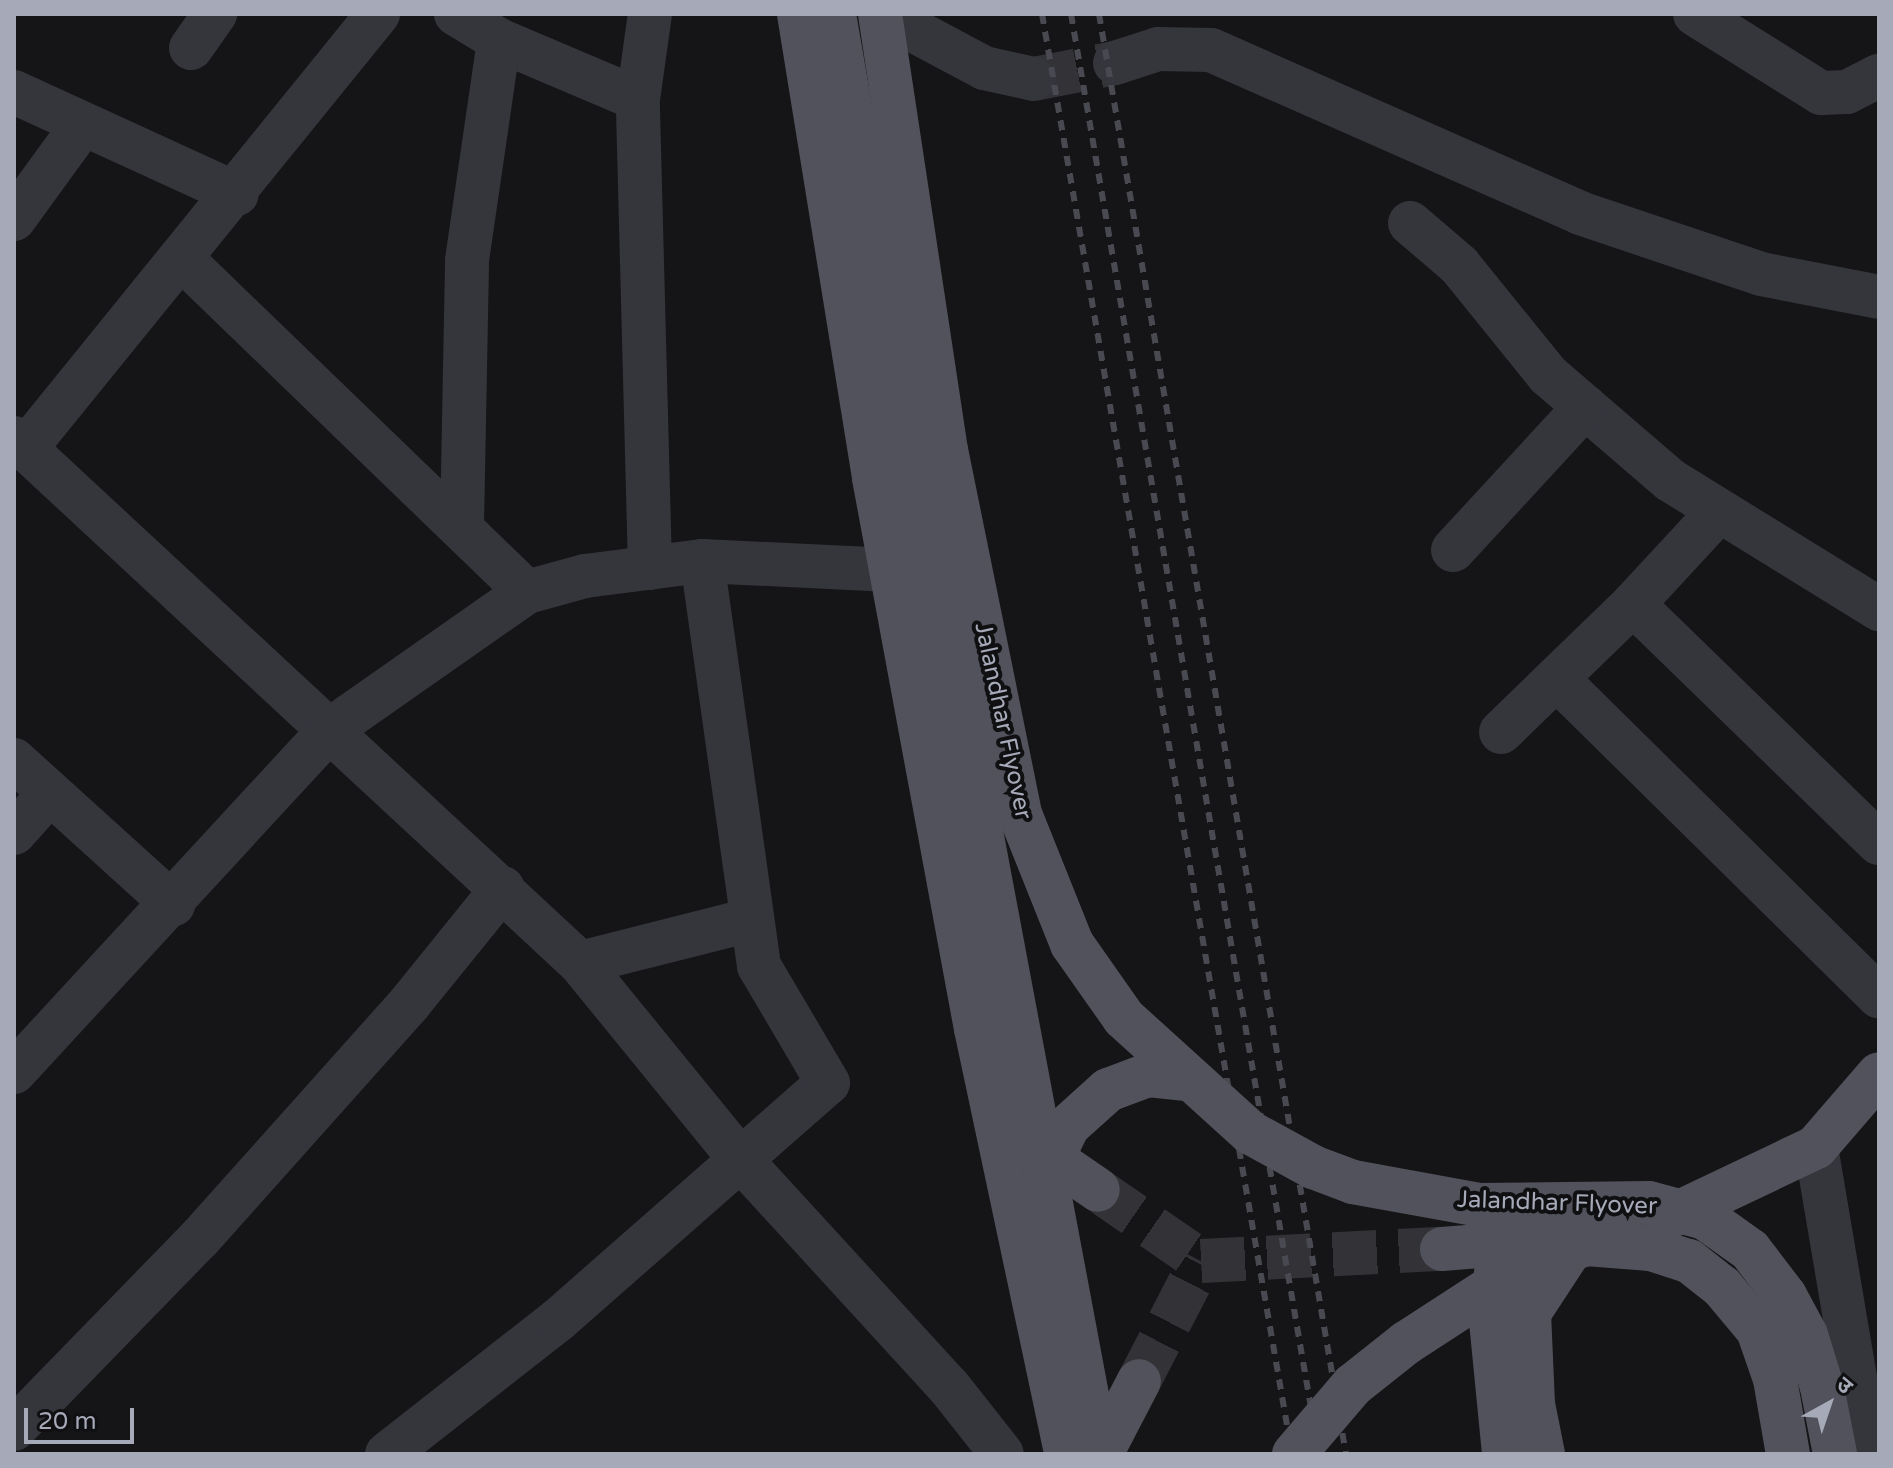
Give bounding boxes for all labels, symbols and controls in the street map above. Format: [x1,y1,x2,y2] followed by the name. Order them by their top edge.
[968,620,1038,822] street label: Jalandhar Flyover
[1456,1185,1658,1221] street label: Jalandhar Flyover
[1789,1364,1869,1444] north arrow
[1831,1372,1858,1400] text: उ
[28,1392,138,1442] scale bar
[38,1407,96,1436] text: 20 m

